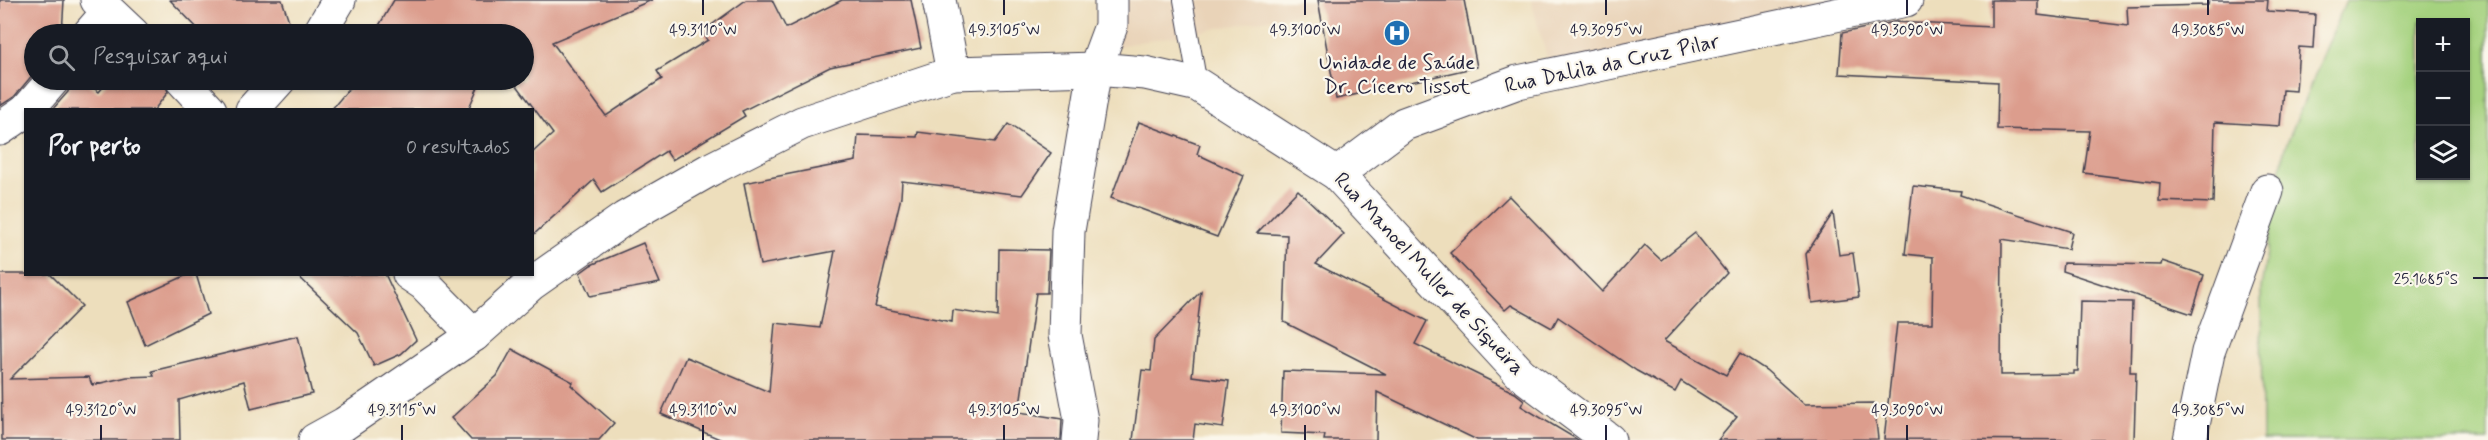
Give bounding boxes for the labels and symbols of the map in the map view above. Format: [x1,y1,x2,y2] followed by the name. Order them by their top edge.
[1382,18,1412,48] hospital icon: Unidade de Saúde Dr. Cícero Tissot
[669,21,737,41] text: 49.3110°W
[968,21,1040,41] text: 49.3105°W
[1270,21,1340,41] text: 49.3100°W
[1570,21,1642,41] text: 49.3095°W
[1871,21,1943,41] text: 49.3090°W
[2172,21,2244,41] text: 49.3085°W
[1502,28,1722,100] street label: Rua Dalila da Cruz Pilar
[1319,49,1475,101] place label: Unidade de Saúde Dr. Cícero Tissot
[1327,166,1531,382] street label: Rua Manoel Muller de Siqueira
[2394,270,2458,290] text: 25.1685°S
[66,401,136,421] text: 49.3120°W
[368,401,436,421] text: 49.3115°W
[669,401,737,421] text: 49.3110°W
[968,401,1040,421] text: 49.3105°W
[1270,401,1340,421] text: 49.3100°W
[1570,401,1642,421] text: 49.3095°W
[1871,401,1943,421] text: 49.3090°W
[2172,401,2244,421] text: 49.3085°W

